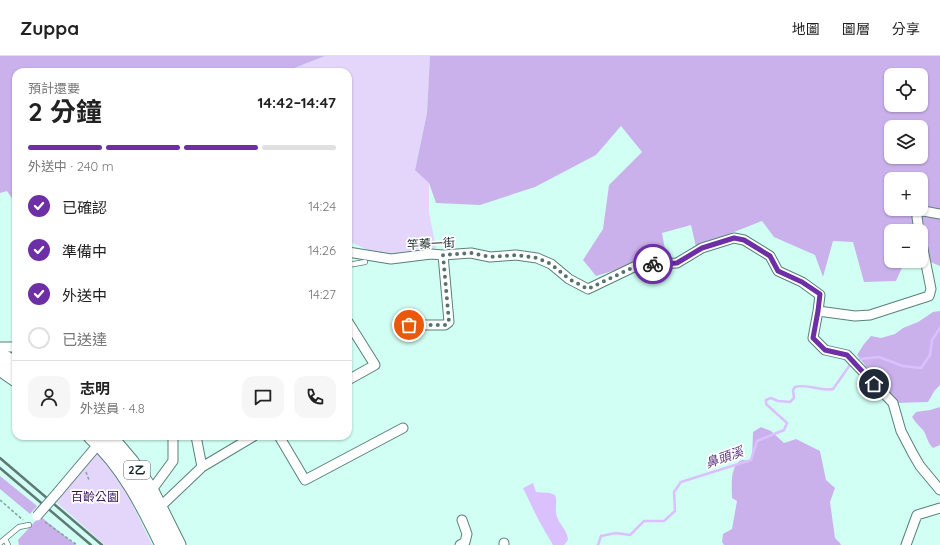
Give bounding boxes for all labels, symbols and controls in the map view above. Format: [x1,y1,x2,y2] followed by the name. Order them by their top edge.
[20,16,79,40] text: Zuppa
[792,20,820,38] text: 地圖
[842,20,870,38] text: 圖層
[892,20,920,38] text: 分享
[884,68,928,268] map controls
[884,68,928,112] button: locate
[28,80,80,96] text: 預計還要
[257,93,336,112] text: 14:42–14:47
[28,95,102,128] text: 2 分鐘
[884,120,928,164] button: layers
[28,158,114,174] text: 外送中 · 240 m
[884,172,928,216] button: +
[28,195,50,217] icon: check
[62,198,107,217] text: 已確認
[308,198,336,214] text: 14:24
[884,224,928,268] button: −
[407,235,455,252] street label: 竿蓁一街
[28,239,50,261] icon: check
[62,242,107,261] text: 準備中
[308,242,336,258] text: 14:26
[633,244,673,284] courier
[642,253,664,275] icon: bike
[28,283,50,305] icon: check
[62,286,107,305] text: 外送中
[308,286,336,302] text: 14:27
[392,308,426,342] pin
[398,314,420,336] icon: bag
[62,330,107,349] text: 已送達
[857,367,891,401] pin
[863,373,885,395] icon: home
[28,376,70,418] button: person
[242,376,284,418] button: chat
[294,376,336,418] button: phone
[80,379,110,398] text: 志明
[80,400,145,416] text: 外送員 · 4.8
[703,442,747,471] water label: 鼻頭溪
[124,461,150,479] road number: 2乙
[71,489,119,504] park label: 百齡公園

